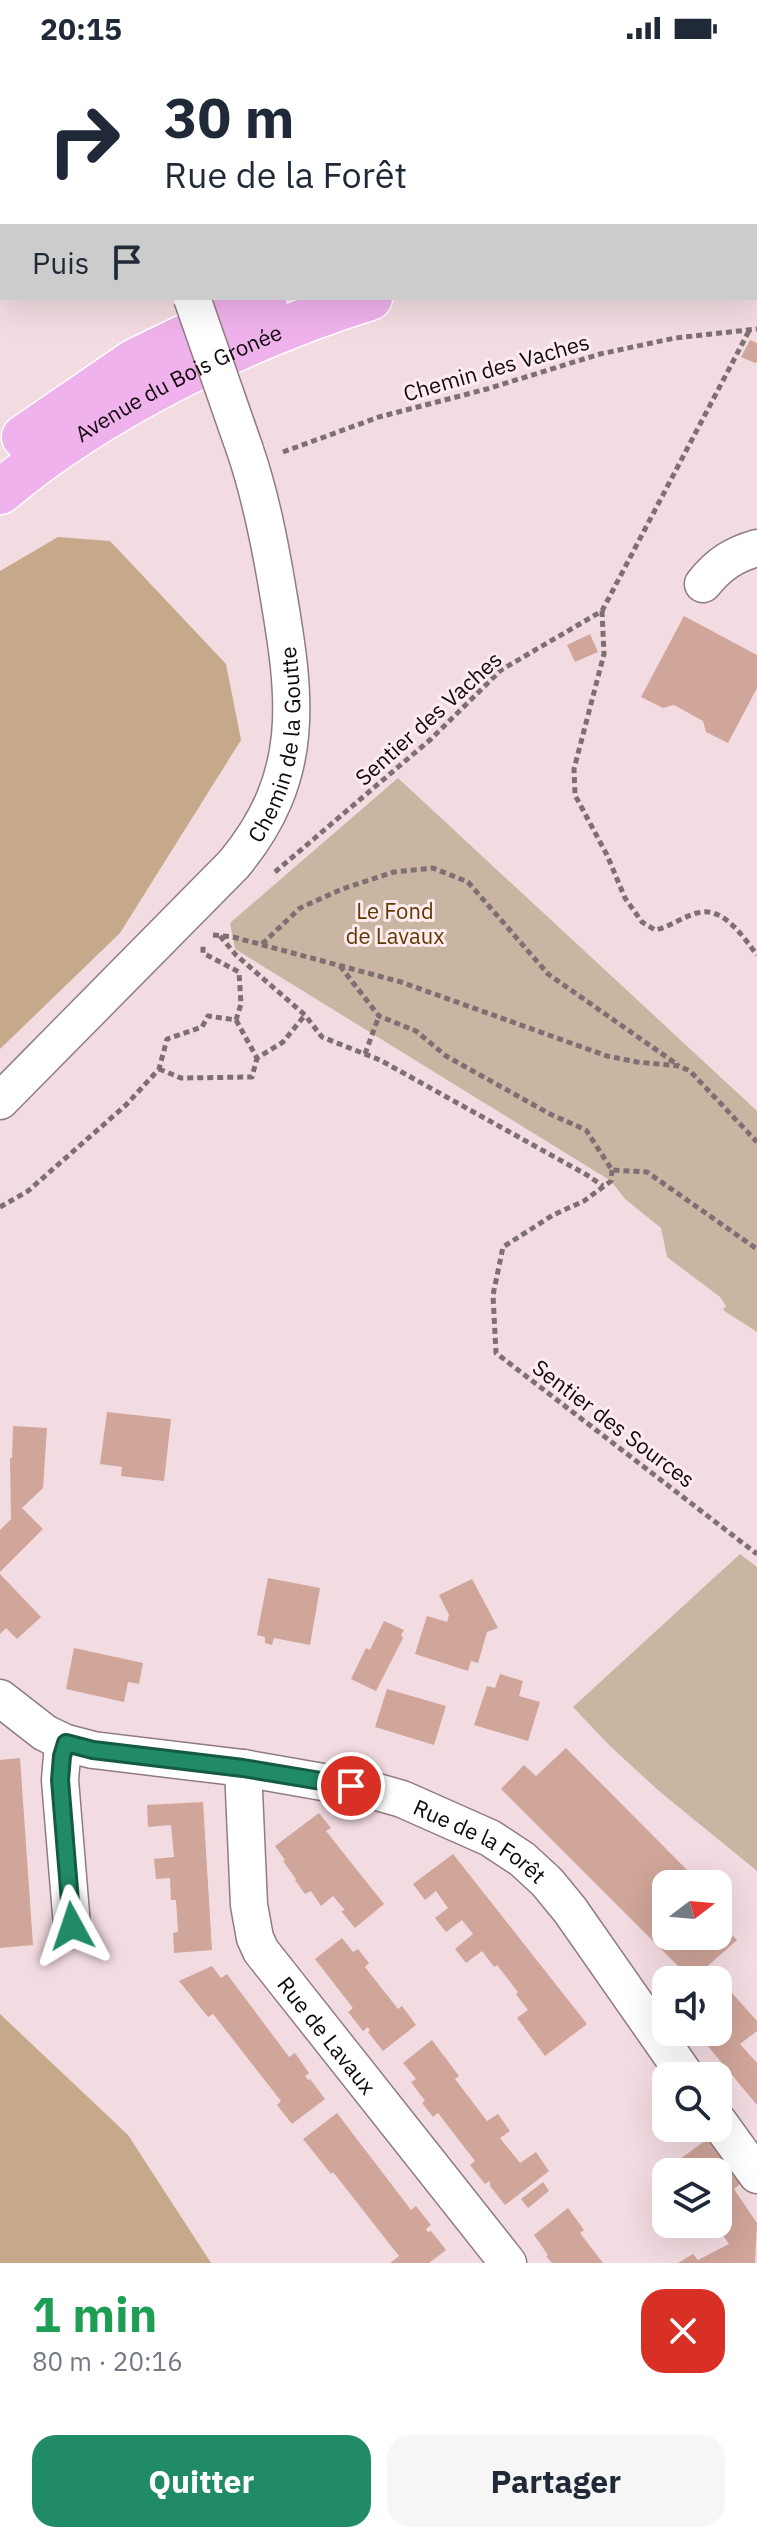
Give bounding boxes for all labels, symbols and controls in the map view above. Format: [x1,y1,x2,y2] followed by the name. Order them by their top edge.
[40,9,122,48] text: 20:15
[164,81,294,153] text: 30 m
[32,88,136,192] icon: right
[164,151,407,198] text: Rue de la Forêt
[105,240,149,284] icon: arrive
[32,243,89,282] text: Puis
[69,317,286,448] street label: Avenue du Bois Gronée
[400,327,592,407] street label: Chemin des Vaches
[349,644,507,792] street label: Sentier des Vaches
[240,645,306,847] street label: Chemin de la Goutte
[346,896,444,950] park label: Le Fond de Lavaux
[527,1352,701,1494] street label: Sentier des Sources
[317,1752,385,1820] pin
[329,1764,373,1808] icon: arrive
[409,1792,553,1889] street label: Rue de la Forêt
[652,1870,732,1950] north arrow
[652,1870,732,2238] map controls
[30,1884,114,1968] position arrow
[652,1966,732,2046] button: sound
[272,1970,383,2100] street label: Rue de Lavaux
[652,2062,732,2142] button: search
[652,2158,732,2238] button: layers
[32,2283,157,2345] text: 1 min
[641,2289,725,2373] button: close
[32,2344,183,2378] text: 80 m · 20:16
[32,2435,371,2527] button: Quitter
[387,2435,725,2527] button: Partager

